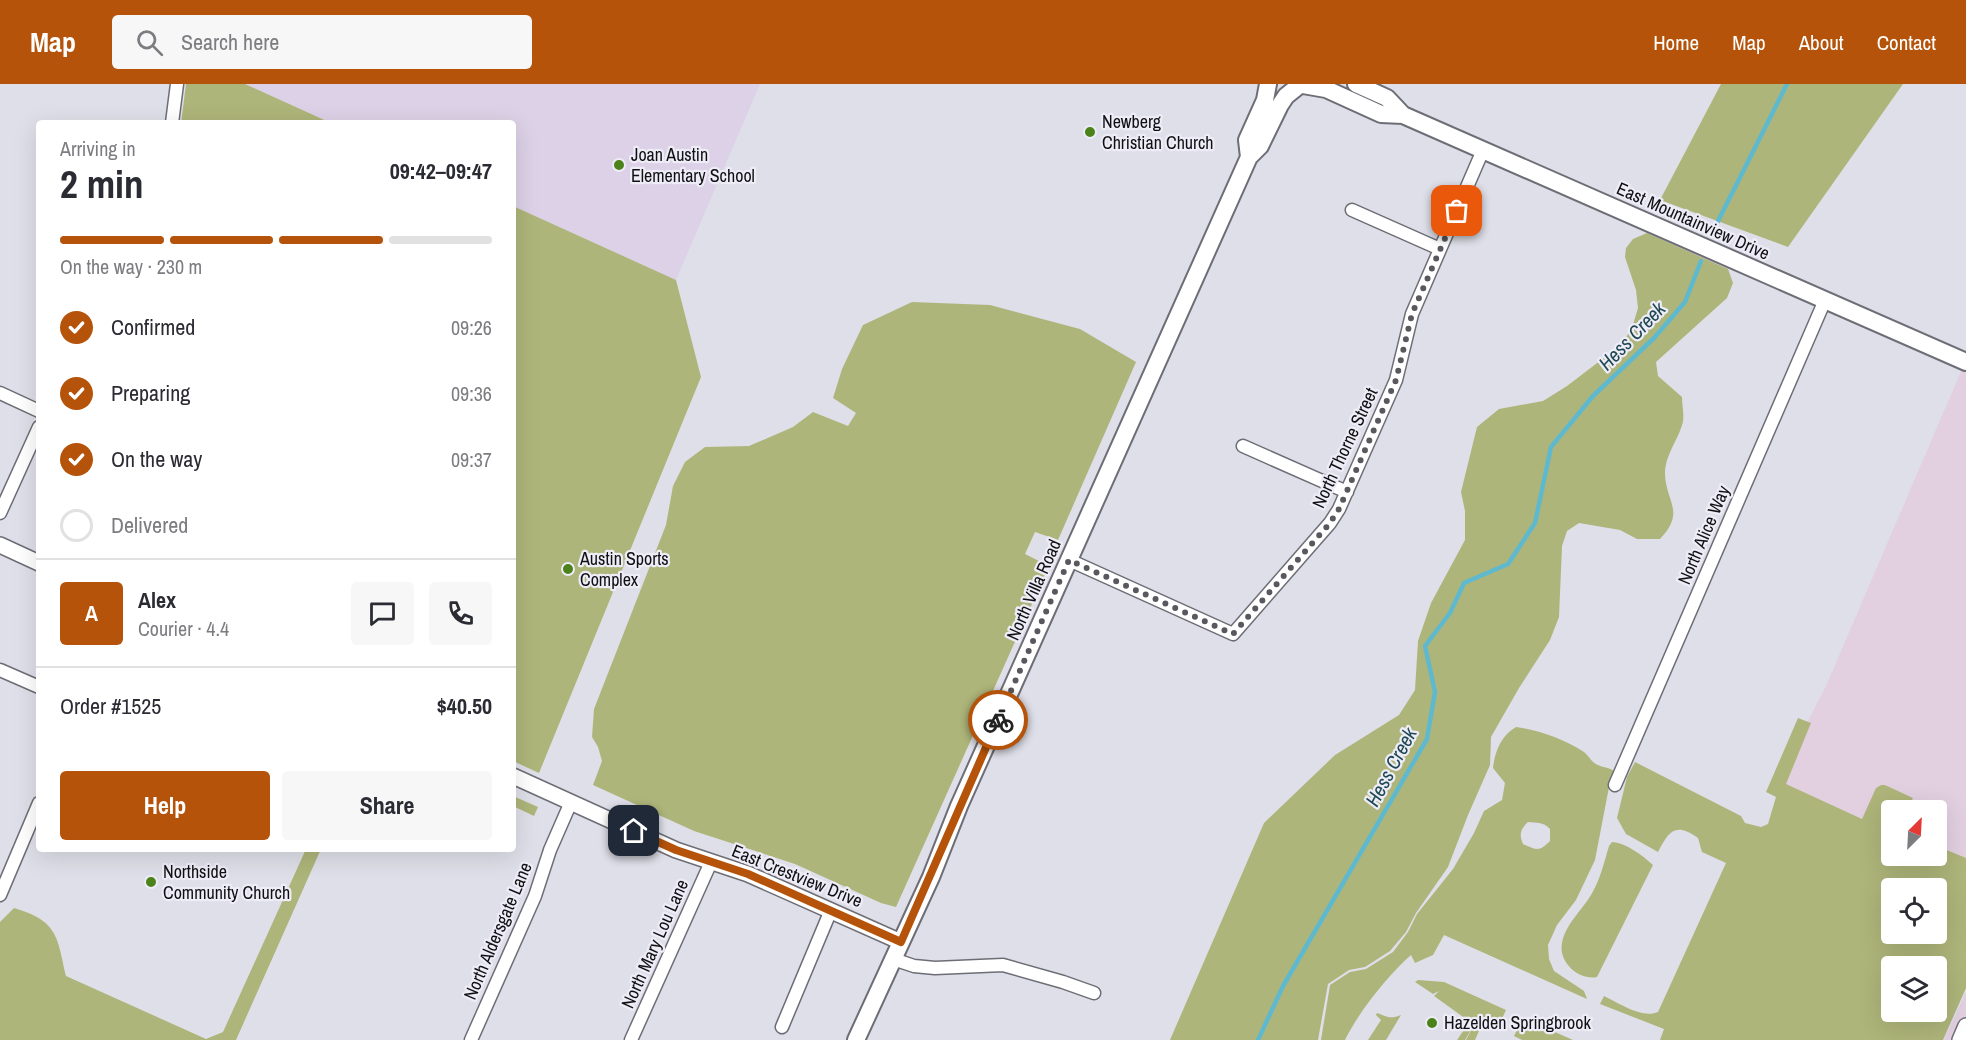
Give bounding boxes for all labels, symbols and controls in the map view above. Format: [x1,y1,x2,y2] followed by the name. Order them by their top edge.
[112,15,532,69] search box
[30,23,76,61] text: Map
[133,26,166,59] icon: search
[181,27,279,57] text: Search here
[1653,28,1699,57] text: Home
[1732,28,1766,57] text: Map
[1799,28,1844,57] text: About
[1877,28,1936,57] text: Contact
[1102,109,1214,155] place label: Newberg Christian Church
[1083,125,1097,139] marker: Newberg Christian Church
[60,135,136,162] text: Arriving in
[631,142,755,188] place label: Joan Austin Elementary School
[390,156,492,186] text: 09:42–09:47
[60,158,144,210] text: 2 min
[612,158,626,172] marker: Joan Austin Elementary School
[1613,176,1774,265] street label: East Mountainview Drive
[1431,185,1482,236] pin
[1440,194,1473,227] icon: bag
[60,253,202,280] text: On the way · 230 m
[1592,295,1672,376] water label: Hess Creek
[60,311,93,344] icon: check
[111,312,195,342] text: Confirmed
[451,314,492,341] text: 09:26
[60,377,93,410] icon: check
[111,378,190,408] text: Preparing
[451,380,492,407] text: 09:36
[1306,384,1383,512] street label: North Thorne Street
[60,443,93,476] icon: check
[111,444,202,474] text: On the way
[451,446,492,473] text: 09:37
[1671,481,1736,588] street label: North Alice Way
[111,510,188,540] text: Delivered
[1000,535,1067,644] street label: North Villa Road
[579,546,669,592] place label: Austin Sports Complex
[561,562,575,576] marker: Austin Sports Complex
[351,582,414,645] button: chat
[429,582,492,645] button: phone
[138,585,176,615] text: Alex
[85,598,98,628] text: A
[138,615,229,642] text: Courier · 4.4
[968,690,1028,750] courier
[60,691,161,721] text: Order #1525
[437,691,492,721] text: $40.50
[982,704,1015,737] icon: bike
[1359,722,1423,811] water label: Hess Creek
[60,771,270,840] button: Help
[282,771,492,840] button: Share
[1881,800,1947,866] north arrow
[1881,800,1947,1022] map controls
[608,805,659,856] pin
[617,814,650,847] icon: home
[728,838,866,913] street label: East Crestview Drive
[457,858,538,1003] street label: North Aldersgate Lane
[163,859,290,905] place label: Northside Community Church
[144,875,158,889] marker: Northside Community Church
[615,875,694,1012] street label: North Mary Lou Lane
[1881,878,1947,944] button: locate
[1881,956,1947,1022] button: layers
[1444,1010,1591,1035] place label: Hazelden Springbrook
[1425,1016,1439,1030] marker: Hazelden Springbrook

